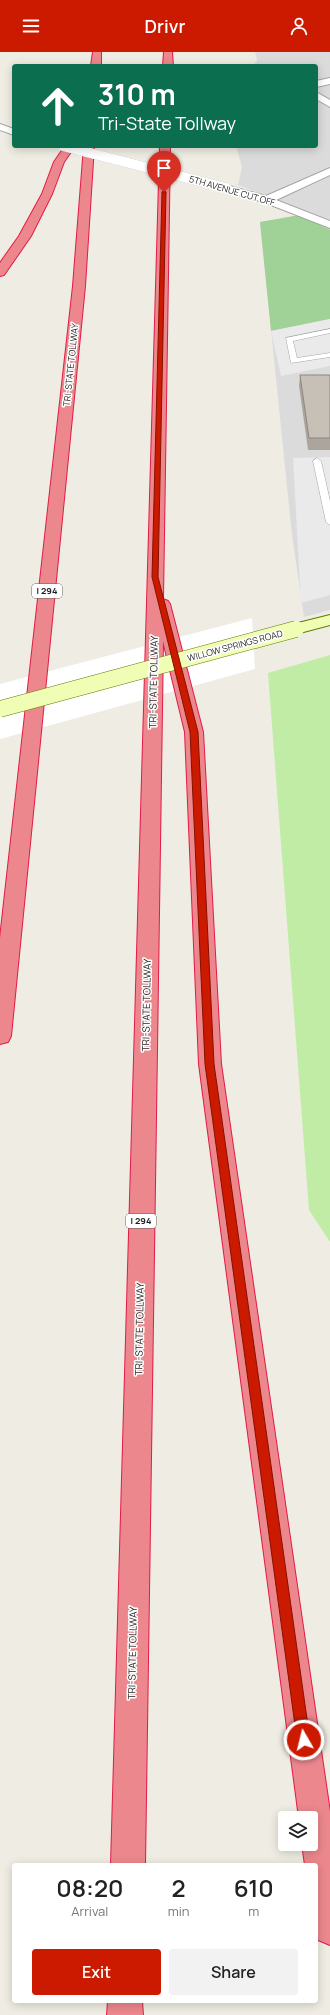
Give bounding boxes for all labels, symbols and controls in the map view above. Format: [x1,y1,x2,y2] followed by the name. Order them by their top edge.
[145,14,185,38] text: Drivr
[20,15,42,37] icon: menu
[288,15,310,37] icon: person
[98,75,176,113] text: 310 m
[32,80,84,132] icon: ahead
[98,111,236,135] text: Tri-State Tollway
[147,151,181,192] pin
[153,157,175,179] icon: arrive
[188,172,277,209] street label: 5TH AVENUE CUT OFF
[60,323,81,407] street label: TRI-STATE TOLLWAY
[32,584,62,598] road number: I 294
[186,627,284,665] street label: WILLOW SPRINGS ROAD
[145,635,161,728] street label: TRI-STATE TOLLWAY
[138,958,154,1051] street label: TRI-STATE TOLLWAY
[126,1214,156,1228] road number: I 294
[131,1282,147,1375] street label: TRI-STATE TOLLWAY
[124,1606,140,1699] street label: TRI-STATE TOLLWAY
[283,1719,325,1761] position arrow
[278,1811,318,1851] map controls
[278,1811,318,1851] button: layers
[56,1871,123,1904] text: 08:20
[172,1871,186,1904] text: 2
[234,1871,274,1904] text: 610
[71,1902,108,1920] text: Arrival
[168,1902,189,1920] text: min
[248,1902,259,1920] text: m
[32,1949,161,1995] button: Exit
[169,1949,298,1995] button: Share

